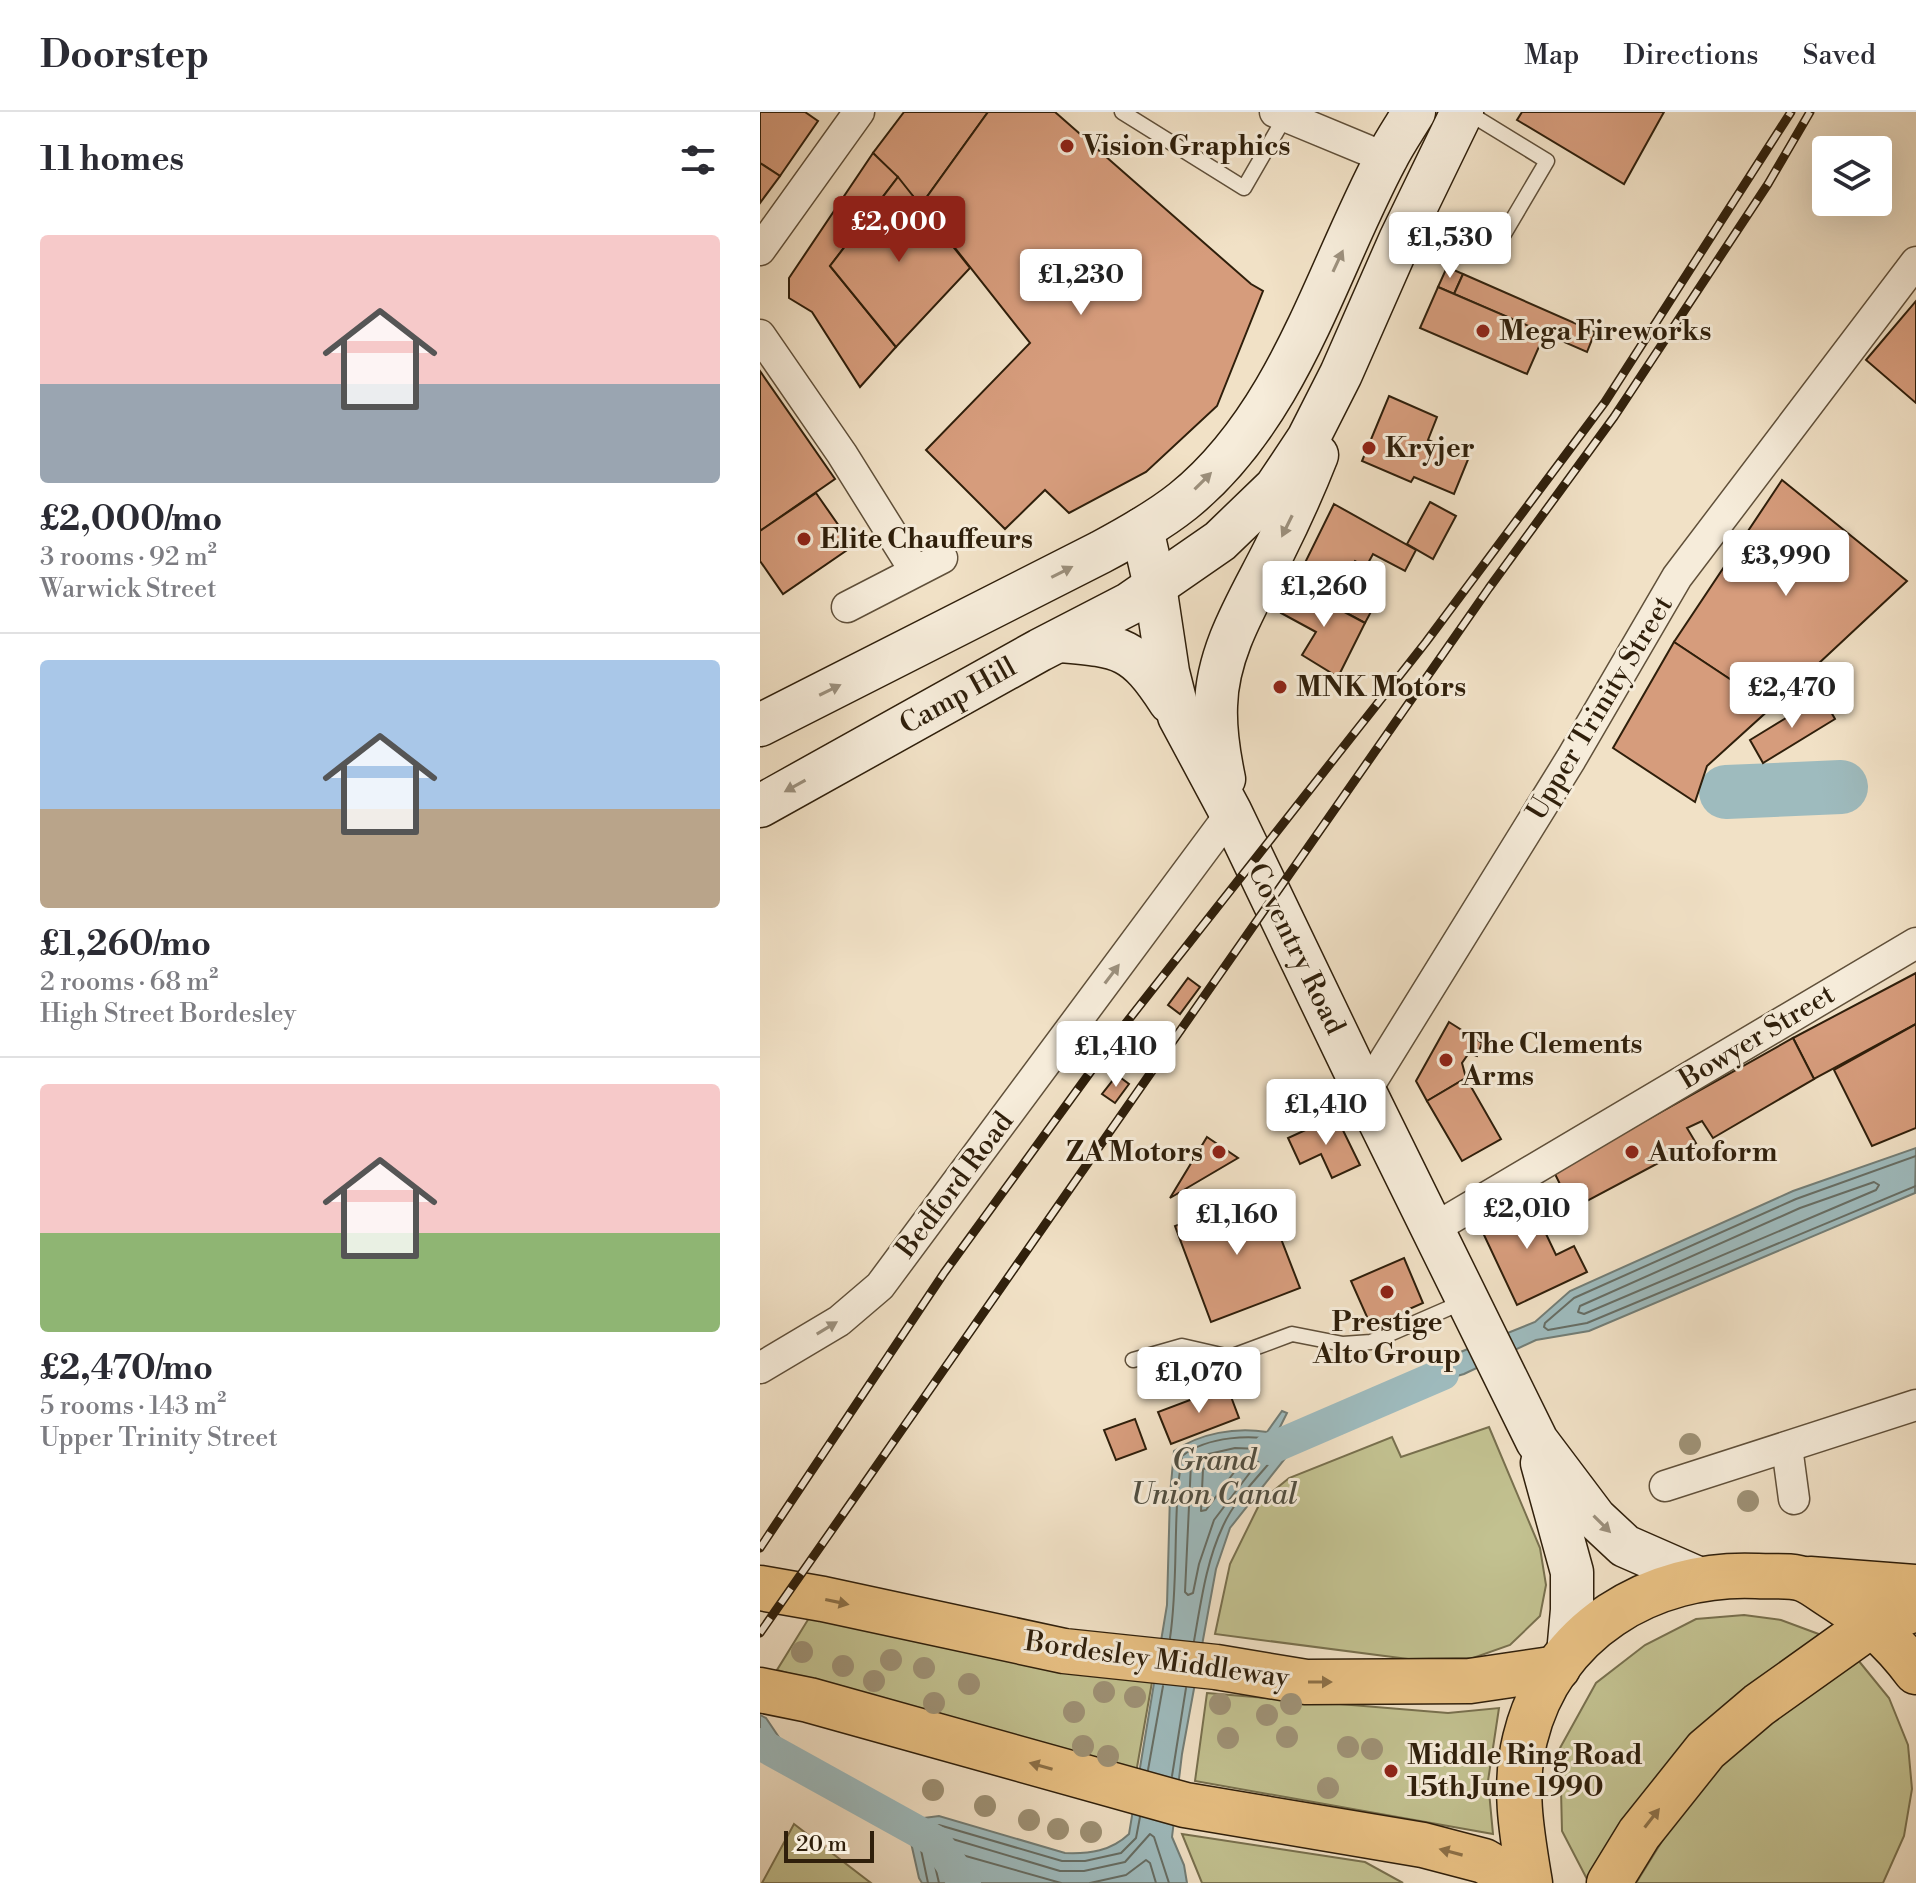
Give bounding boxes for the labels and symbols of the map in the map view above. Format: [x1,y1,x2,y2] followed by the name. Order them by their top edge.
[1082,129,1291,164] place label: Vision Graphics
[1058,137,1076,155] marker: Vision Graphics
[834,196,964,264] pin: £2,000
[1385,212,1515,280] pin: £1,530
[1016,249,1146,317] pin: £1,230
[1331,249,1345,273] one-way arrow
[1499,314,1712,349] place label: Mega Fireworks
[1474,322,1492,340] marker: Mega Fireworks
[1385,431,1475,466] place label: Kryjer
[1360,439,1378,457] marker: Kryjer
[1193,472,1212,491] one-way arrow
[1280,514,1293,537] one-way arrow
[820,522,1033,557] place label: Elite Chauffeurs
[795,530,813,548] marker: Elite Chauffeurs
[1721,530,1851,598] pin: £3,990
[1259,561,1389,629] pin: £1,260
[1050,566,1073,579] one-way arrow
[1519,589,1681,827] street label: Upper Trinity Street
[894,650,1022,742] street label: Camp Hill
[1727,662,1857,730] pin: £2,470
[1296,670,1466,705] place label: MNK Motors
[1271,678,1289,696] marker: MNK Motors
[819,684,842,697] one-way arrow
[784,779,807,793] one-way arrow
[1239,858,1353,1040] street label: Coventry Road
[1103,964,1119,984] one-way arrow
[1672,977,1841,1098] street label: Bowyer Street
[1051,1021,1181,1089] pin: £1,410
[1461,1027,1642,1094] place label: The Clements Arms
[1437,1051,1455,1069] marker: The Clements Arms
[1261,1079,1391,1147] pin: £1,410
[888,1105,1021,1266] street label: Bedford Road
[1066,1135,1203,1170] place label: ZA Motors
[1647,1135,1778,1170] place label: Autoform
[1210,1143,1228,1161] marker: ZA Motors
[1623,1143,1641,1161] marker: Autoform
[1462,1183,1592,1251] pin: £2,010
[1172,1189,1302,1257] pin: £1,160
[1378,1283,1396,1301] marker: Prestige Alto Group
[1312,1305,1461,1372] place label: Prestige Alto Group
[816,1321,838,1335] one-way arrow
[1134,1347,1264,1415] pin: £1,070
[1130,1442,1298,1514] water label: Grand Union Canal
[1592,1515,1611,1533] one-way arrow
[824,1596,849,1609] one-way arrow
[1022,1624,1292,1696] street label: Bordesley Middleway
[1308,1676,1333,1688] one-way arrow
[1407,1738,1643,1805] place label: Middle Ring Road 15th June 1990
[1028,1759,1052,1772] one-way arrow
[1382,1762,1400,1780] marker: Middle Ring Road 15th June 1990
[1643,1808,1660,1828] one-way arrow
[784,1827,874,1863] scale bar
[1438,1846,1463,1858] one-way arrow

